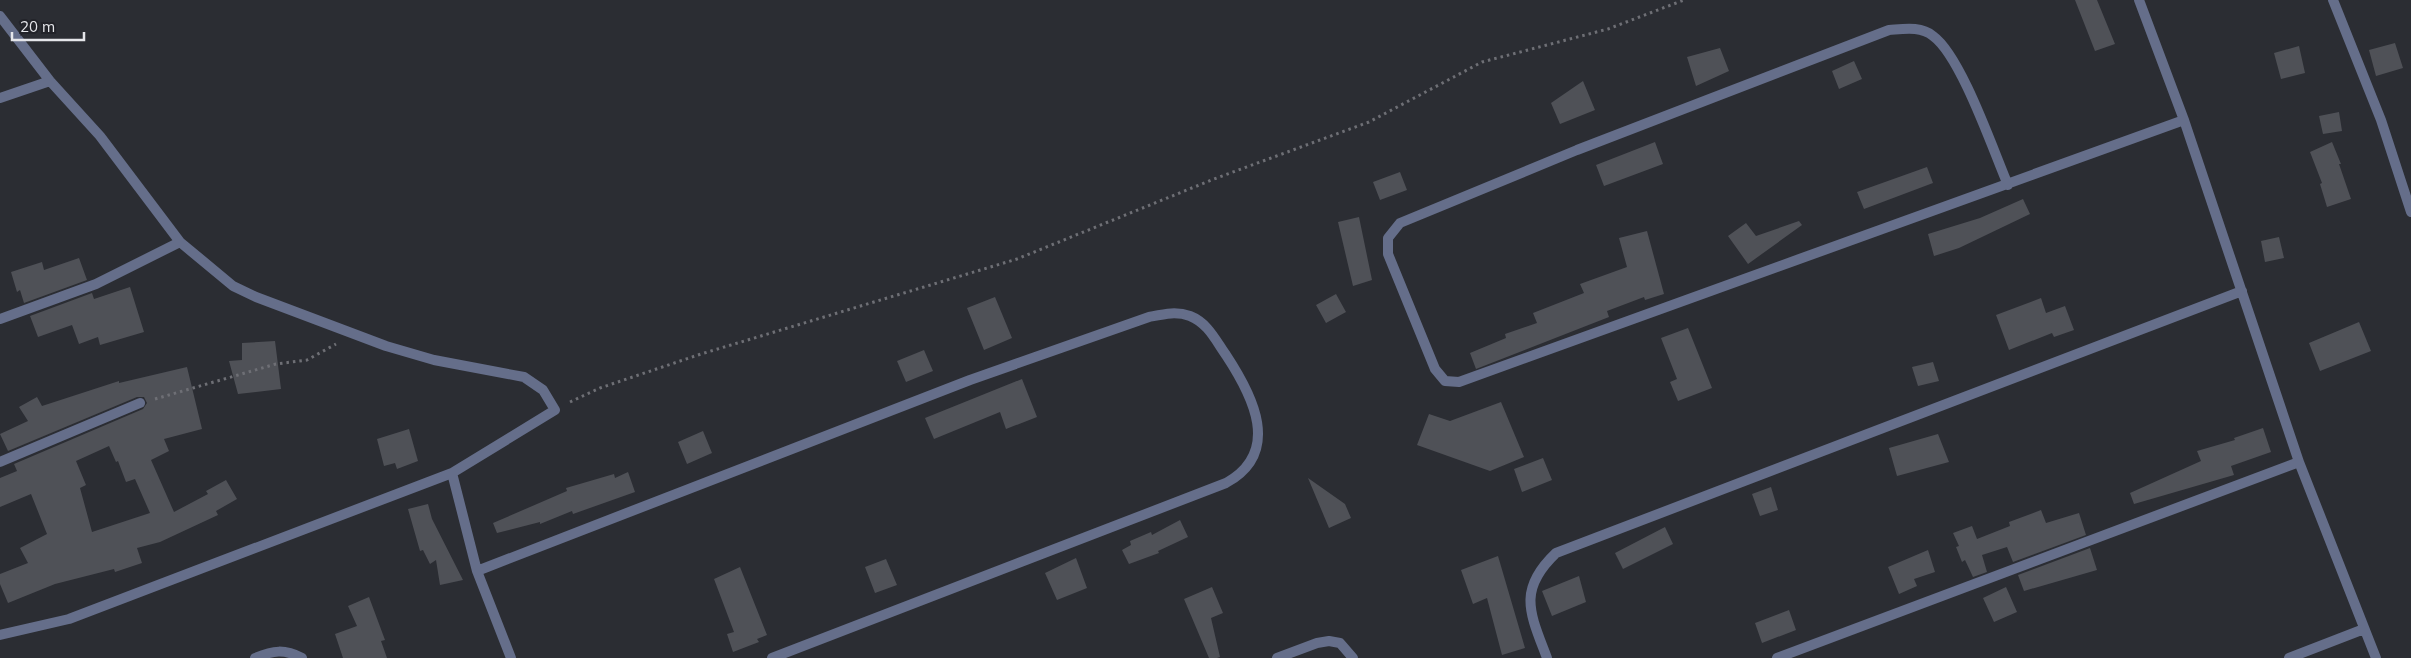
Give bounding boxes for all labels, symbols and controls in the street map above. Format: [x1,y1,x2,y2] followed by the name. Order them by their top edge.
[12,10,85,42] scale bar
[20,17,55,36] text: 20 m

